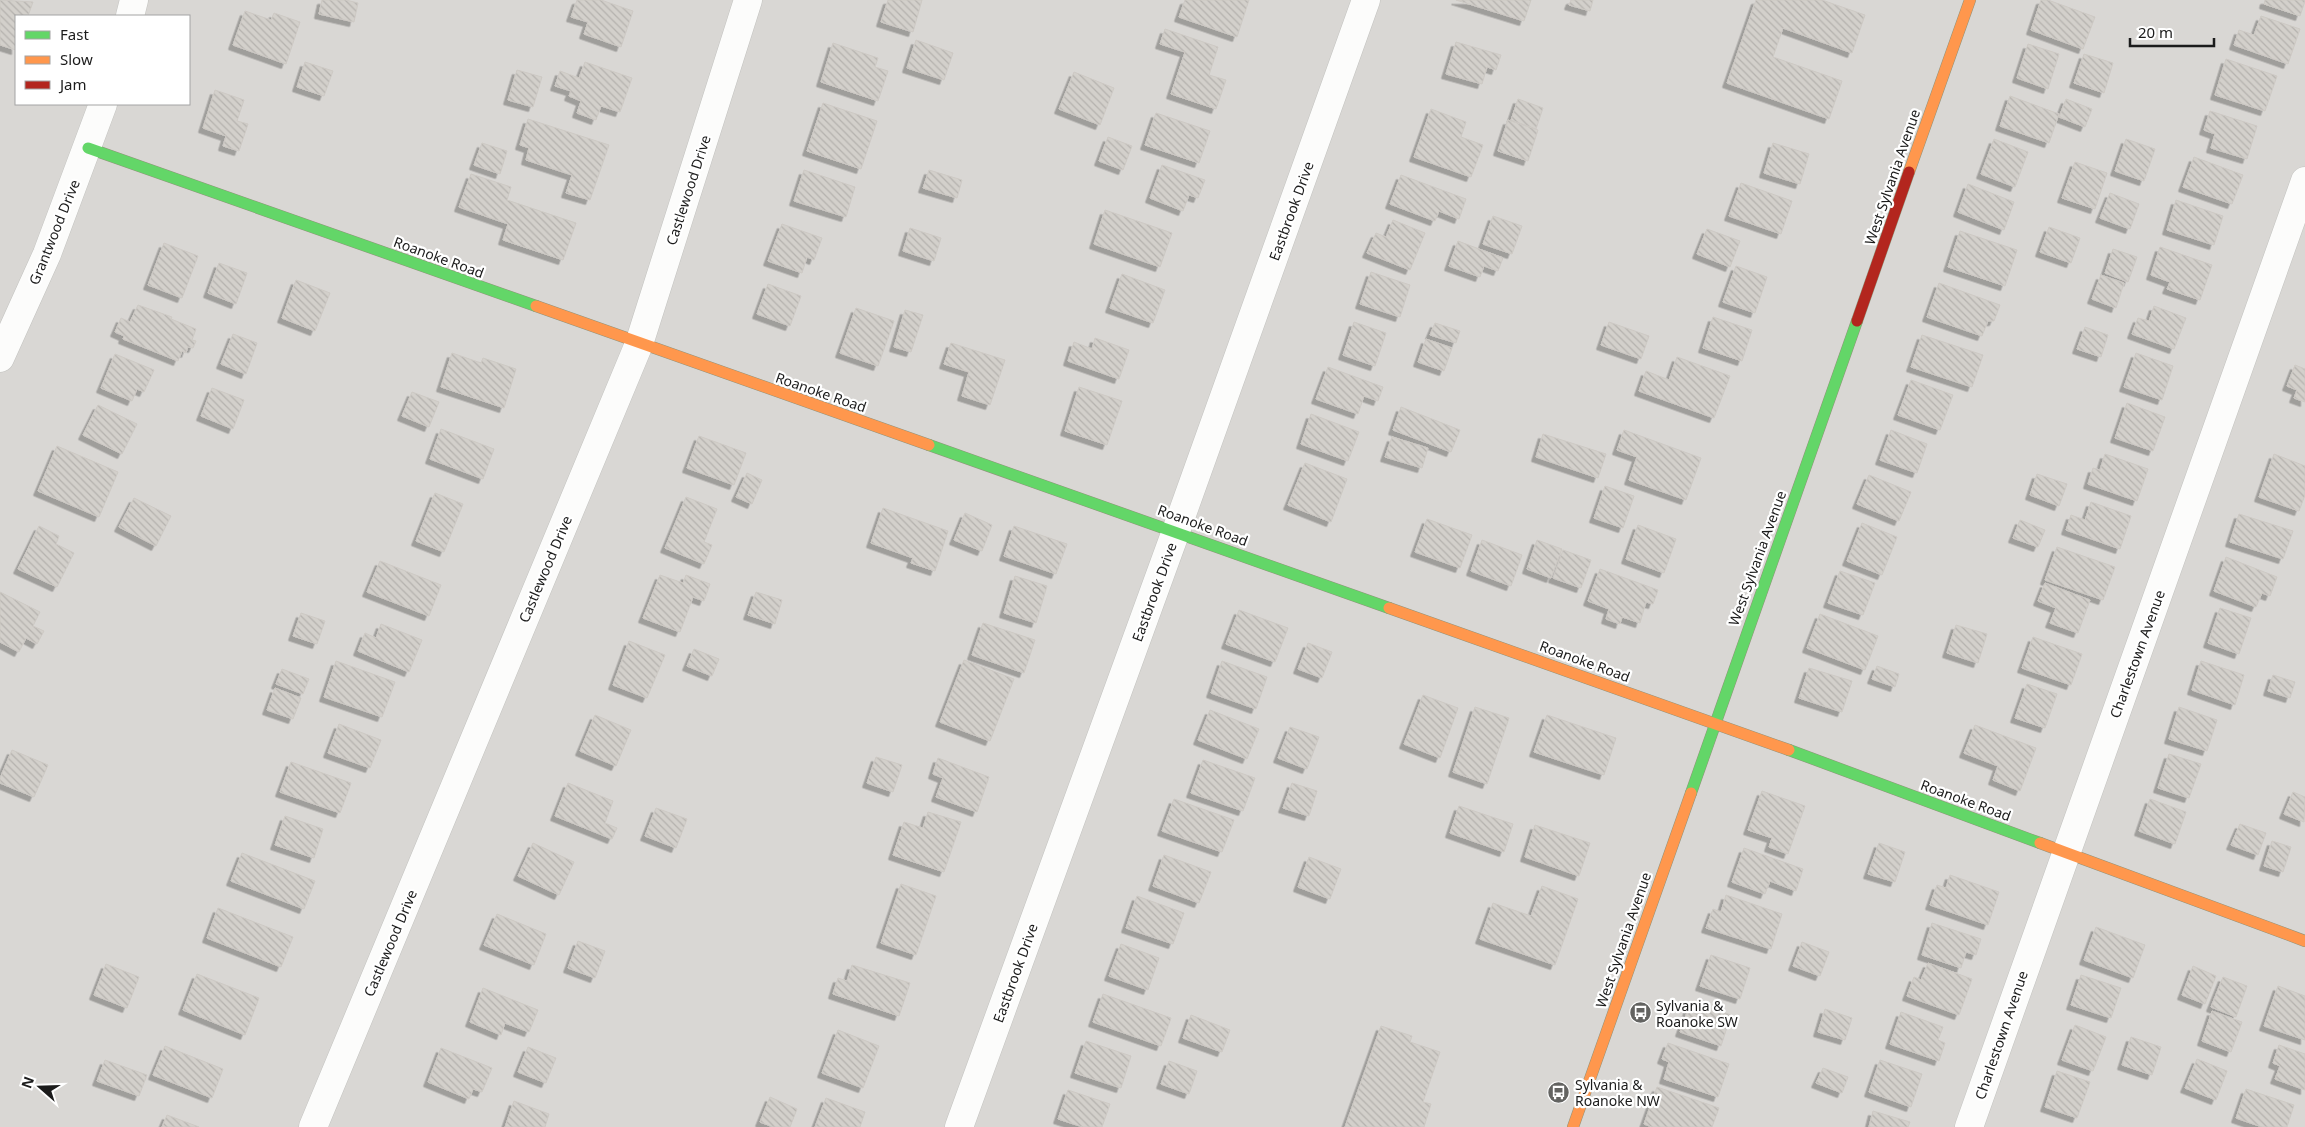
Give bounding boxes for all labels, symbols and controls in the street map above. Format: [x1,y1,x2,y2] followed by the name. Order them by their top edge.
[15,15,190,105] legend
[2130,15,2214,47] scale bar
[2138,22,2173,42] text: 20 m
[60,24,89,44] text: Fast
[60,49,93,69] text: Slow
[58,74,87,94] text: Jam
[1860,107,1924,247] street label: West Sylvania Avenue
[661,133,715,247] street label: Castlewood Drive
[1264,159,1318,263] street label: Eastbrook Drive
[24,176,84,288] street label: Grantwood Drive
[391,232,487,282] street label: Roanoke Road
[773,368,869,416] street label: Roanoke Road
[1724,488,1790,628] street label: West Sylvania Avenue
[1155,500,1251,550] street label: Roanoke Road
[514,512,576,625] street label: Castlewood Drive
[1127,540,1181,644] street label: Eastbrook Drive
[2105,587,2169,721] street label: Charlestown Avenue
[1537,636,1633,686] street label: Roanoke Road
[1918,775,2014,825] street label: Roanoke Road
[1591,870,1655,1010] street label: West Sylvania Avenue
[359,886,421,999] street label: Castlewood Drive
[988,921,1042,1025] street label: Eastbrook Drive
[1970,968,2032,1102] street label: Charlestown Avenue
[1656,996,1738,1031] place label: Sylvania & Roanoke SW
[1628,1001,1652,1025] bus stop icon: Sylvania & Roanoke SW
[15,1062,65,1112] north arrow
[16,1074,38,1091] text: N
[1575,1075,1660,1110] place label: Sylvania & Roanoke NW
[1547,1080,1571,1104] bus stop icon: Sylvania & Roanoke NW

